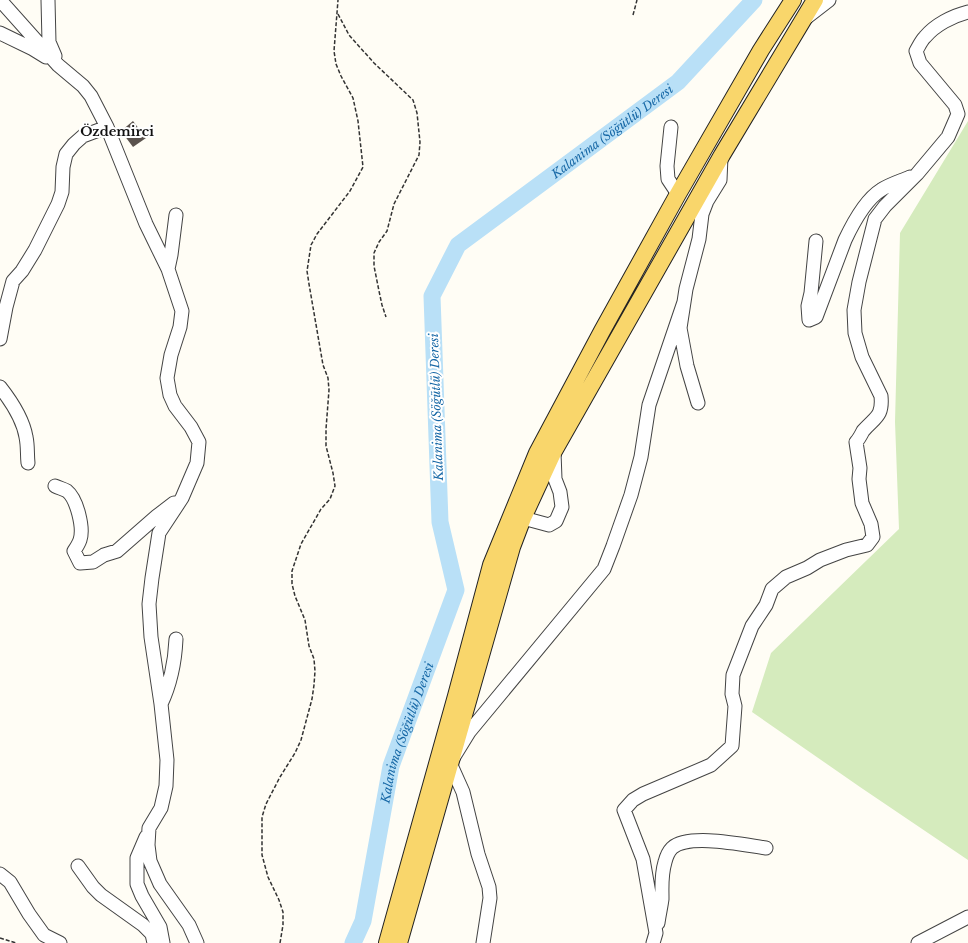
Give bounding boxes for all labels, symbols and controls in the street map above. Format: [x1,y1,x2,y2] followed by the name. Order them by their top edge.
[547,81,676,182] water label: Kalanima (Söğütlü) Deresi
[80,123,154,140] district label: Özdemirci
[426,332,446,482] water label: Kalanima (Söğütlü) Deresi
[377,659,436,805] water label: Kalanima (Söğütlü) Deresi

